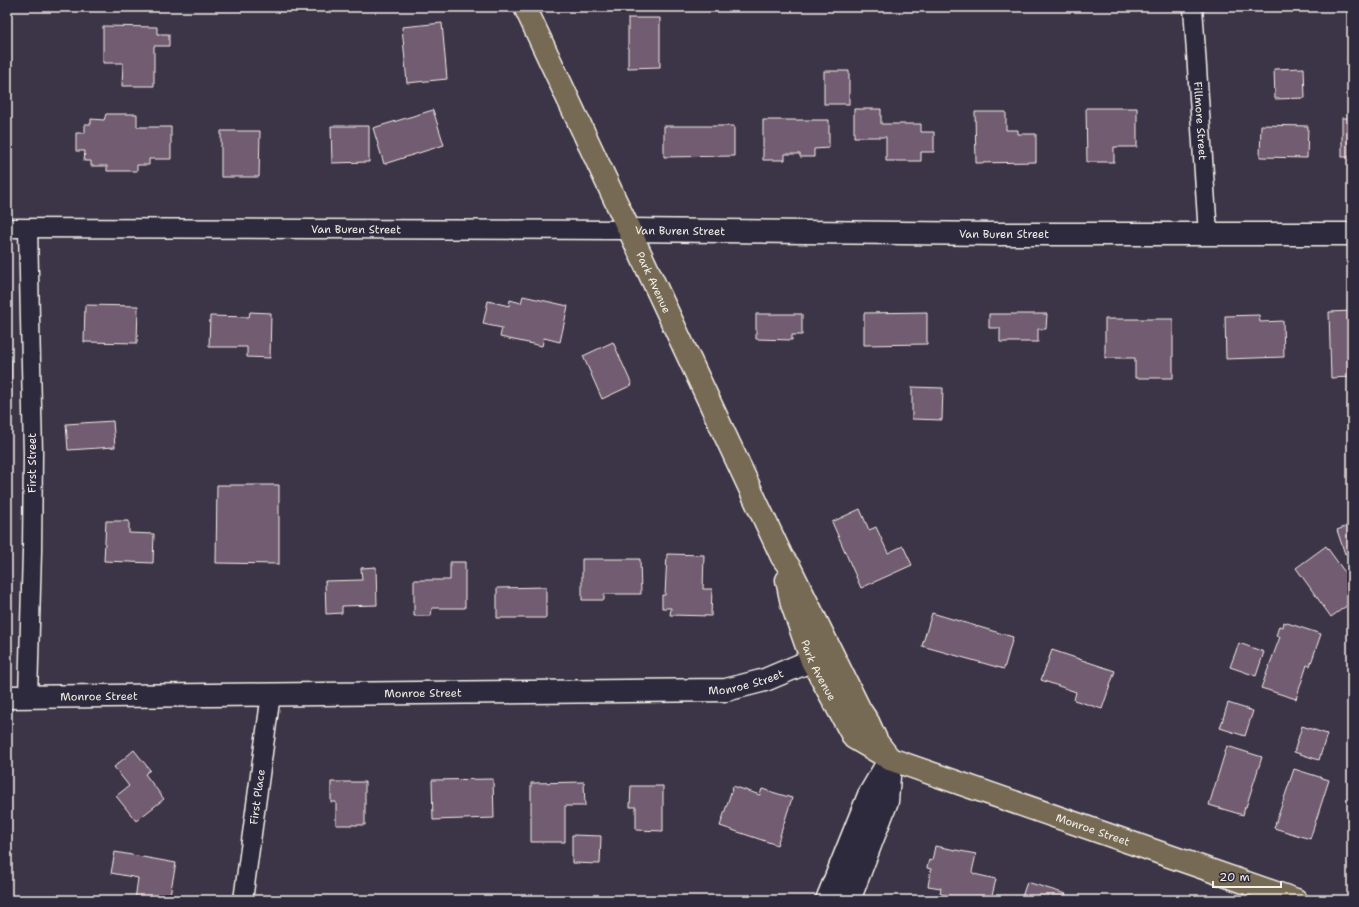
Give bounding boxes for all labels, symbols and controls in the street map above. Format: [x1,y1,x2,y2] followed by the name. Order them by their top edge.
[1190,81,1210,161] street label: Fillmore Street
[311,222,401,237] street label: Van Buren Street
[635,223,725,239] street label: Van Buren Street
[959,227,1049,242] street label: Van Buren Street
[632,249,674,316] street label: Park Avenue
[25,433,40,493] street label: First Street
[797,638,839,704] street label: Park Avenue
[708,666,786,698] street label: Monroe Street
[384,686,462,701] street label: Monroe Street
[60,689,138,704] street label: Monroe Street
[246,768,269,826] street label: First Place
[1054,810,1132,850] street label: Monroe Street
[1213,863,1281,889] scale bar
[1219,869,1250,885] text: 20 m

